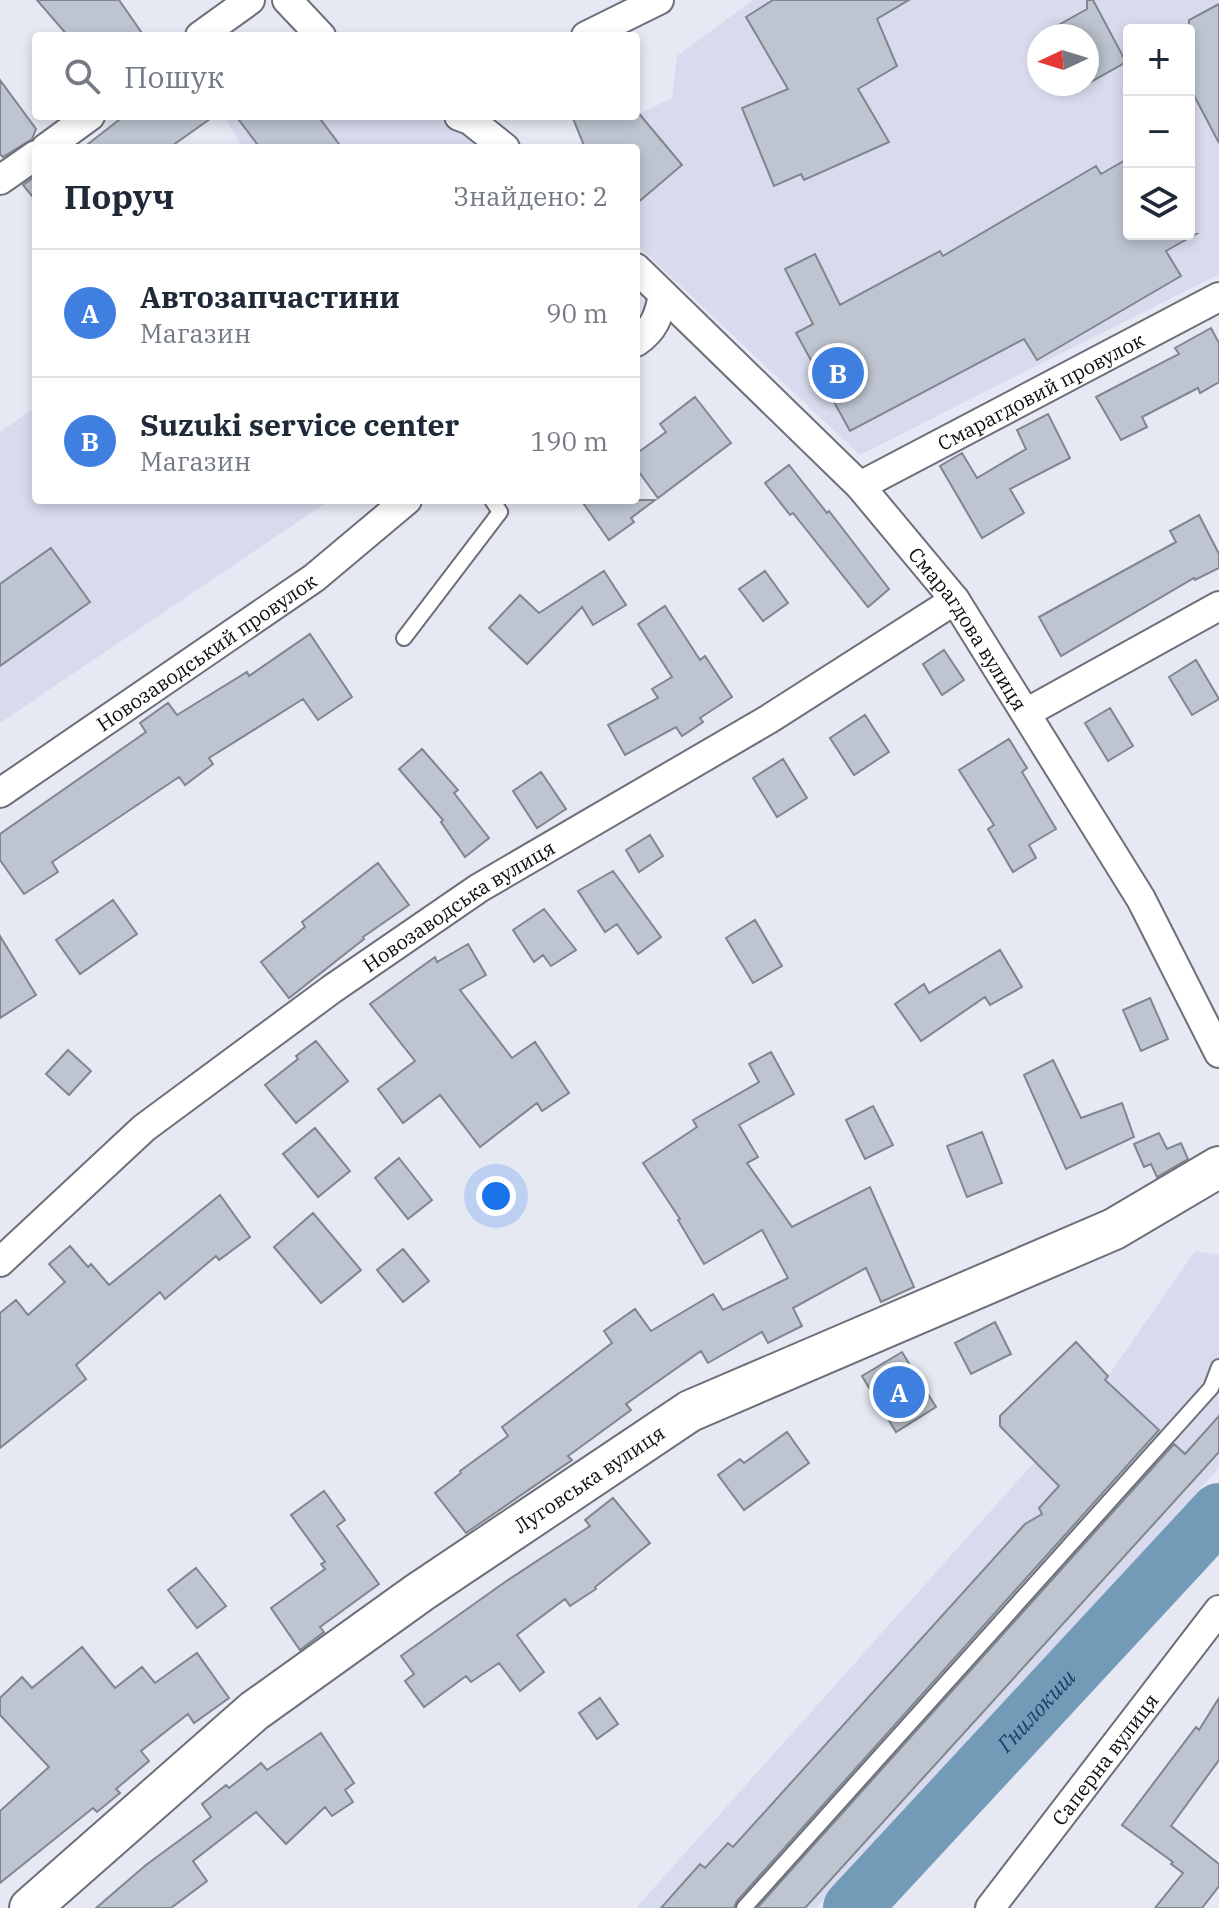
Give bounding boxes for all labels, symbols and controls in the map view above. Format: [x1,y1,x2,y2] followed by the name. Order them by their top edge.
[1027,24,1099,96] north arrow
[1123,24,1195,240] map controls
[1123,24,1195,96] button: +
[32,32,640,120] search box
[60,54,104,98] icon: search
[124,57,224,96] text: Пошук
[1123,96,1195,168] button: −
[1123,168,1195,240] button: layers
[64,174,174,218] text: Поруч
[453,179,608,213] text: Знайдено: 2
[140,277,400,316] text: Автозапчастини
[81,296,99,330] text: A
[546,296,608,330] text: 90 m
[140,316,251,350] text: Магазин
[932,325,1149,456] street label: Смарагдовий провулок
[812,343,864,403] pin: B
[140,405,459,444] text: Suzuki service center
[81,424,99,458] text: B
[530,424,608,458] text: 190 m
[140,444,251,478] text: Магазин
[903,541,1034,715] street label: Смарагдова вулиця
[91,567,322,737] street label: Новозаводський провулок
[357,833,559,978] street label: Новозаводська вулиця
[476,1176,516,1216] your location
[873,1362,925,1422] pin: A
[508,1418,670,1539] street label: Луговська вулиця
[989,1662,1082,1758] water label: Гнилокиш
[1045,1687,1164,1831] street label: Саперна вулиця

